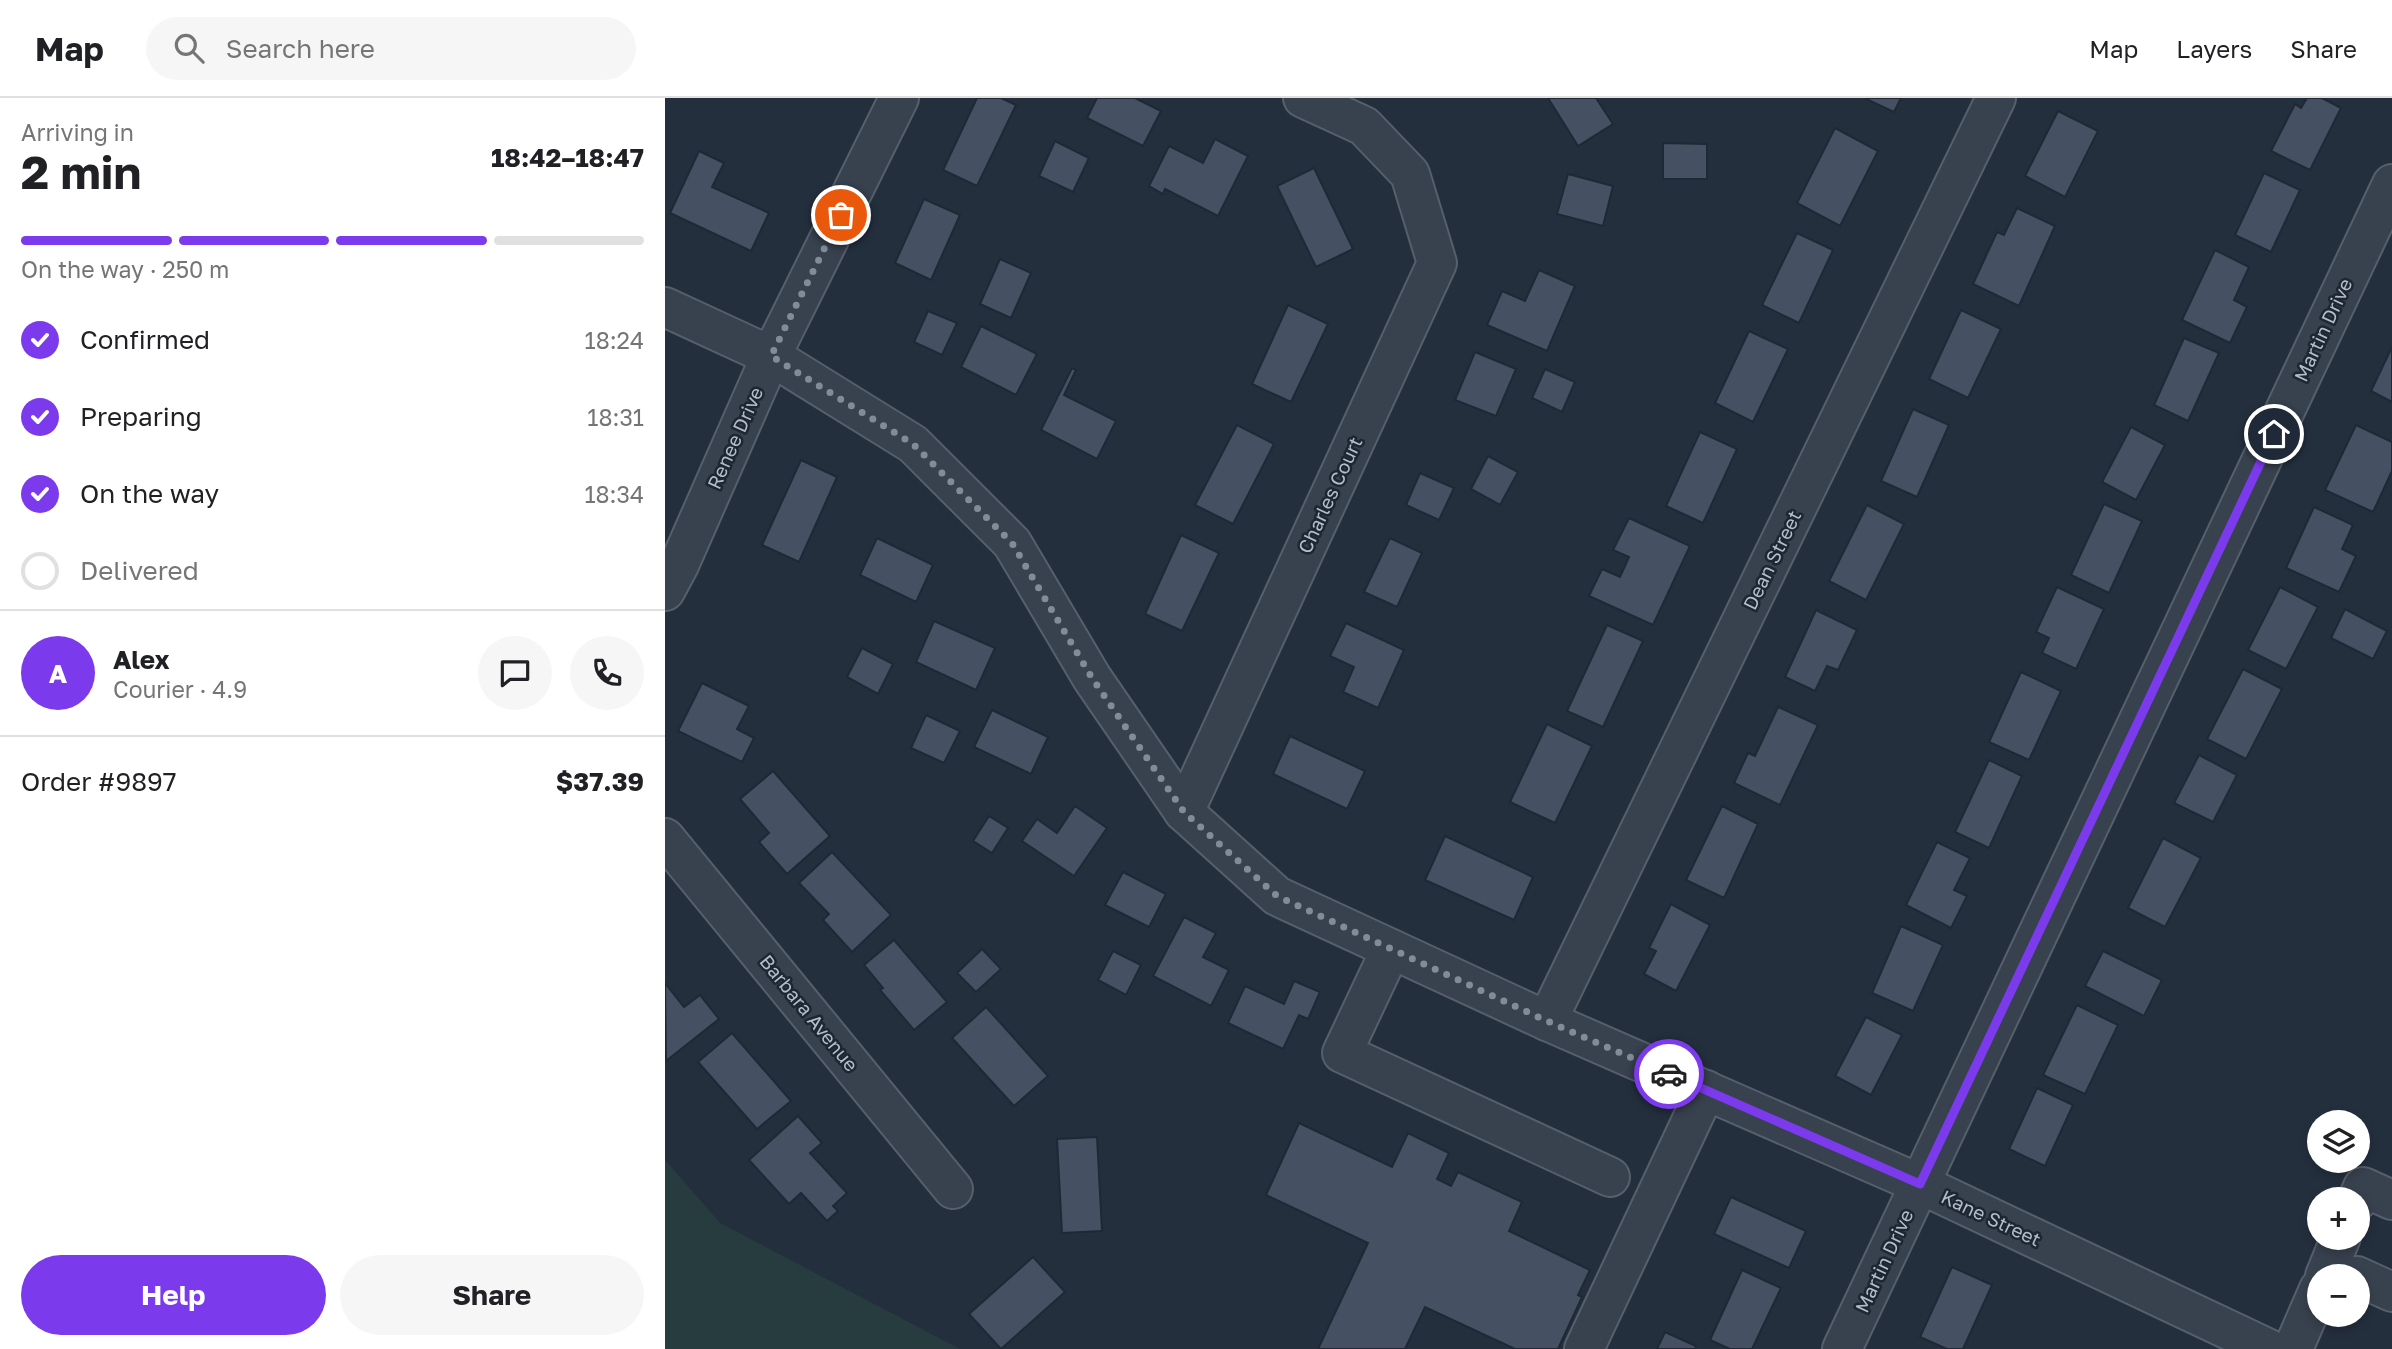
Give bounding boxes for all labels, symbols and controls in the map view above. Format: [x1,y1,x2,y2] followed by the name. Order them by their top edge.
[146,17,636,80] search box
[35,29,104,68] text: Map
[170,29,208,67] icon: search
[226,33,375,64] text: Search here
[2089,34,2138,63] text: Map
[2176,34,2252,63] text: Layers
[2290,34,2357,63] text: Share
[21,118,134,146] text: Arriving in
[491,142,644,173] text: 18:42–18:47
[21,144,141,199] text: 2 min
[811,185,871,245] pin
[822,196,860,234] icon: bag
[21,255,229,283] text: On the way · 250 m
[2289,275,2356,385] street label: Martin Drive
[21,321,59,359] icon: check
[80,324,210,355] text: Confirmed
[585,326,644,354] text: 18:24
[702,383,767,492] street label: Renee Drive
[21,398,59,436] icon: check
[80,401,202,432] text: Preparing
[587,403,644,431] text: 18:31
[2244,404,2304,464] pin
[2255,415,2293,453] icon: home
[1293,433,1367,557] street label: Charles Court
[21,475,59,513] icon: check
[80,478,219,509] text: On the way
[584,480,644,508] text: 18:34
[1738,506,1806,613] street label: Dean Street
[80,555,199,586] text: Delivered
[478,636,552,710] button: chat
[570,636,644,710] button: phone
[113,644,170,675] text: Alex
[49,658,67,689] text: A
[113,675,247,703] text: Courier · 4.9
[21,766,177,797] text: Order #9897
[556,766,644,797] text: $37.39
[755,950,863,1076] street label: Barbara Avenue
[1634,1039,1704,1109] courier
[1650,1055,1688,1093] icon: car
[2307,1110,2370,1327] map controls
[2307,1110,2370,1173] button: layers
[1938,1184,2045,1251] street label: Kane Street
[2307,1187,2370,1250] button: +
[1850,1206,1917,1316] street label: Martin Drive
[21,1255,326,1335] button: Help
[340,1255,644,1335] button: Share
[2307,1264,2370,1327] button: −

